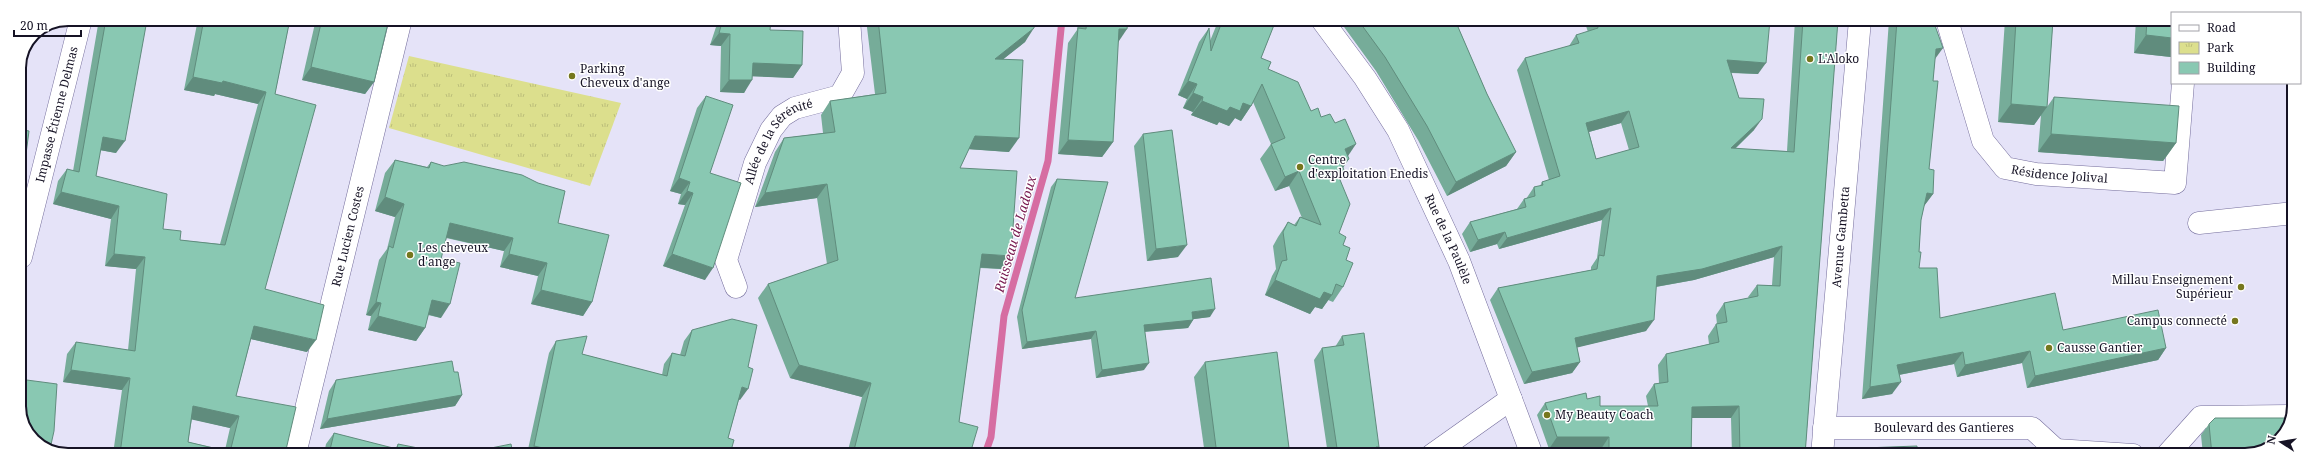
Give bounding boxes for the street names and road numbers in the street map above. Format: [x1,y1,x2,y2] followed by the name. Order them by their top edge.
[31,45,82,184] street label: Impasse Étienne Delmas
[740,95,815,186] street label: Allée de la Sérénité
[2010,160,2108,187] street label: Résidence Jolival
[327,184,368,288] street label: Rue Lucien Costes
[1828,185,1853,288] street label: Avenue Gambetta
[1421,191,1476,287] street label: Rue de la Paulèle
[1874,419,2014,436] street label: Boulevard des Gantieres

